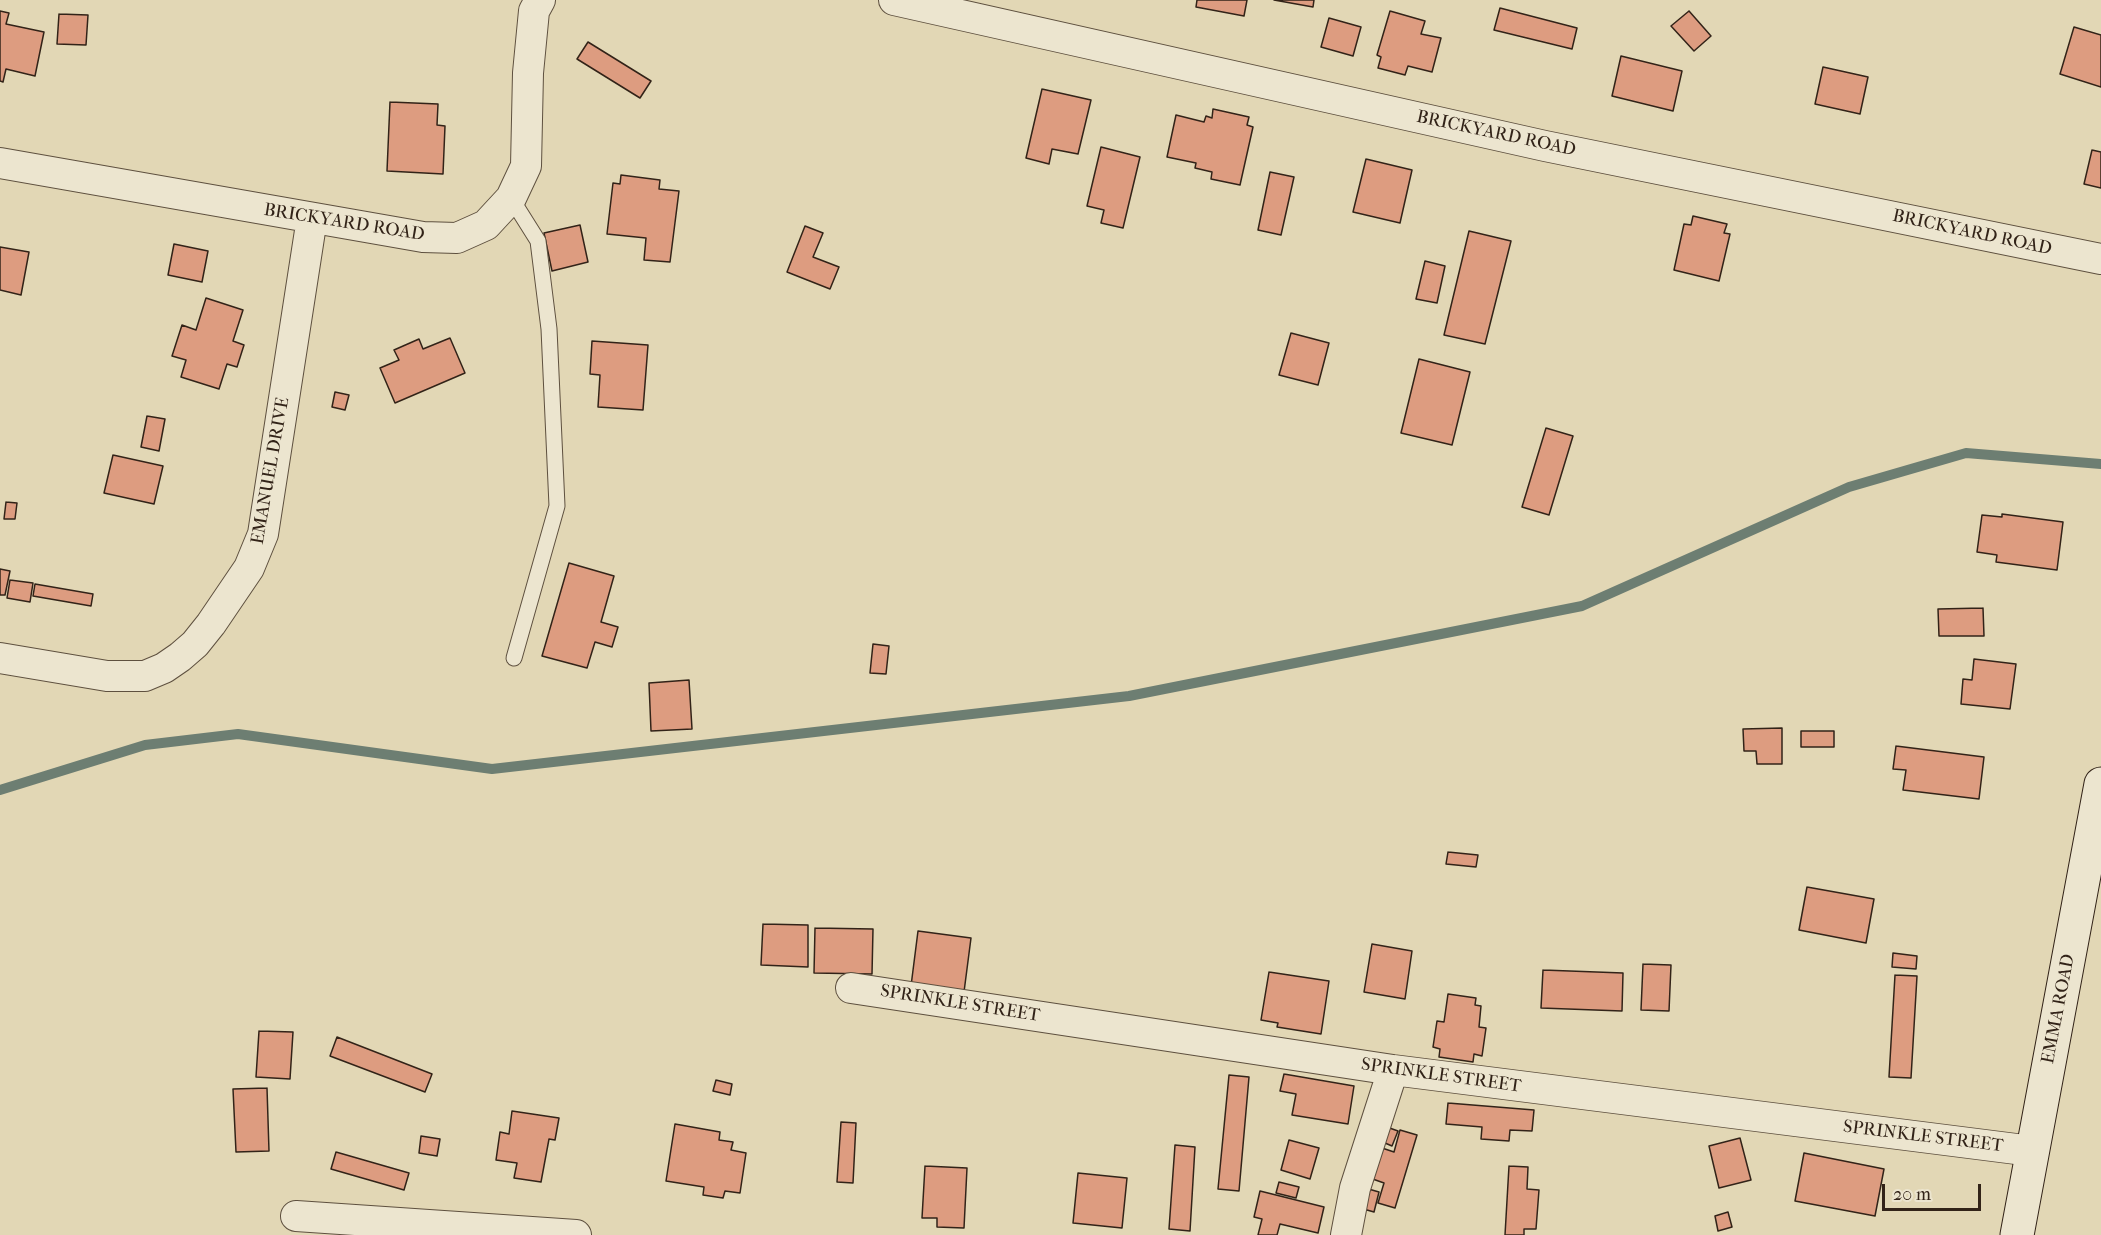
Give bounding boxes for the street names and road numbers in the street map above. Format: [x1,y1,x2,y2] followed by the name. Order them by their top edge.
[1414,107,1578,161] street label: BRICKYARD ROAD
[262,200,426,246] street label: BRICKYARD ROAD
[1890,206,2054,260] street label: BRICKYARD ROAD
[247,396,295,546] street label: EMANUEL DRIVE
[2038,952,2080,1066] street label: EMMA ROAD
[879,981,1041,1027] street label: SPRINKLE STREET
[1360,1054,1522,1098] street label: SPRINKLE STREET
[1842,1116,2004,1158] street label: SPRINKLE STREET

